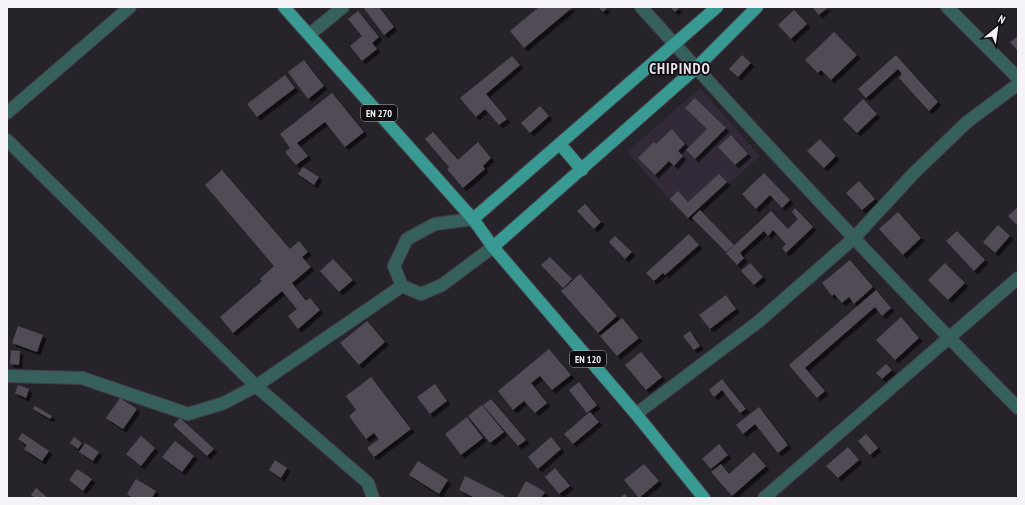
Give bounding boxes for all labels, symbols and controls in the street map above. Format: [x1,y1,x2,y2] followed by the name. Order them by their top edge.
[977,8,1017,48] north arrow
[996,12,1008,27] text: N
[649,59,711,78] district label: CHIPINDO
[361,105,397,121] road number: EN 270
[570,351,606,367] road number: EN 120

